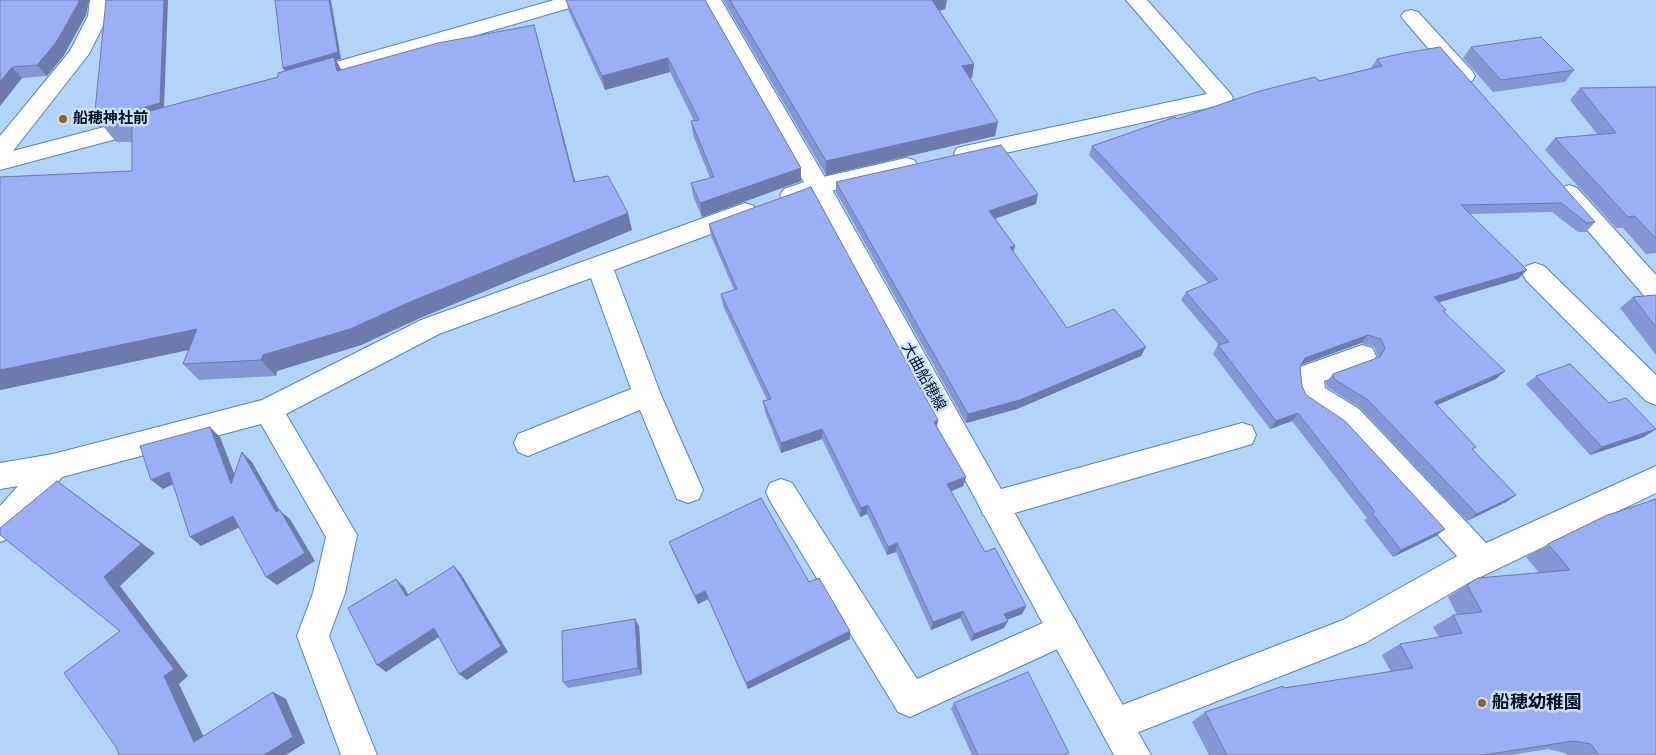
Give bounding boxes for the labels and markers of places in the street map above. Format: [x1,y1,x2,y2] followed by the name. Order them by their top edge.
[73,110,148,128] place label: 船穂神社前
[57,113,69,125] marker: 船穂神社前
[1492,692,1582,714] place label: 船穂幼稚園
[1476,697,1488,709] marker: 船穂幼稚園

